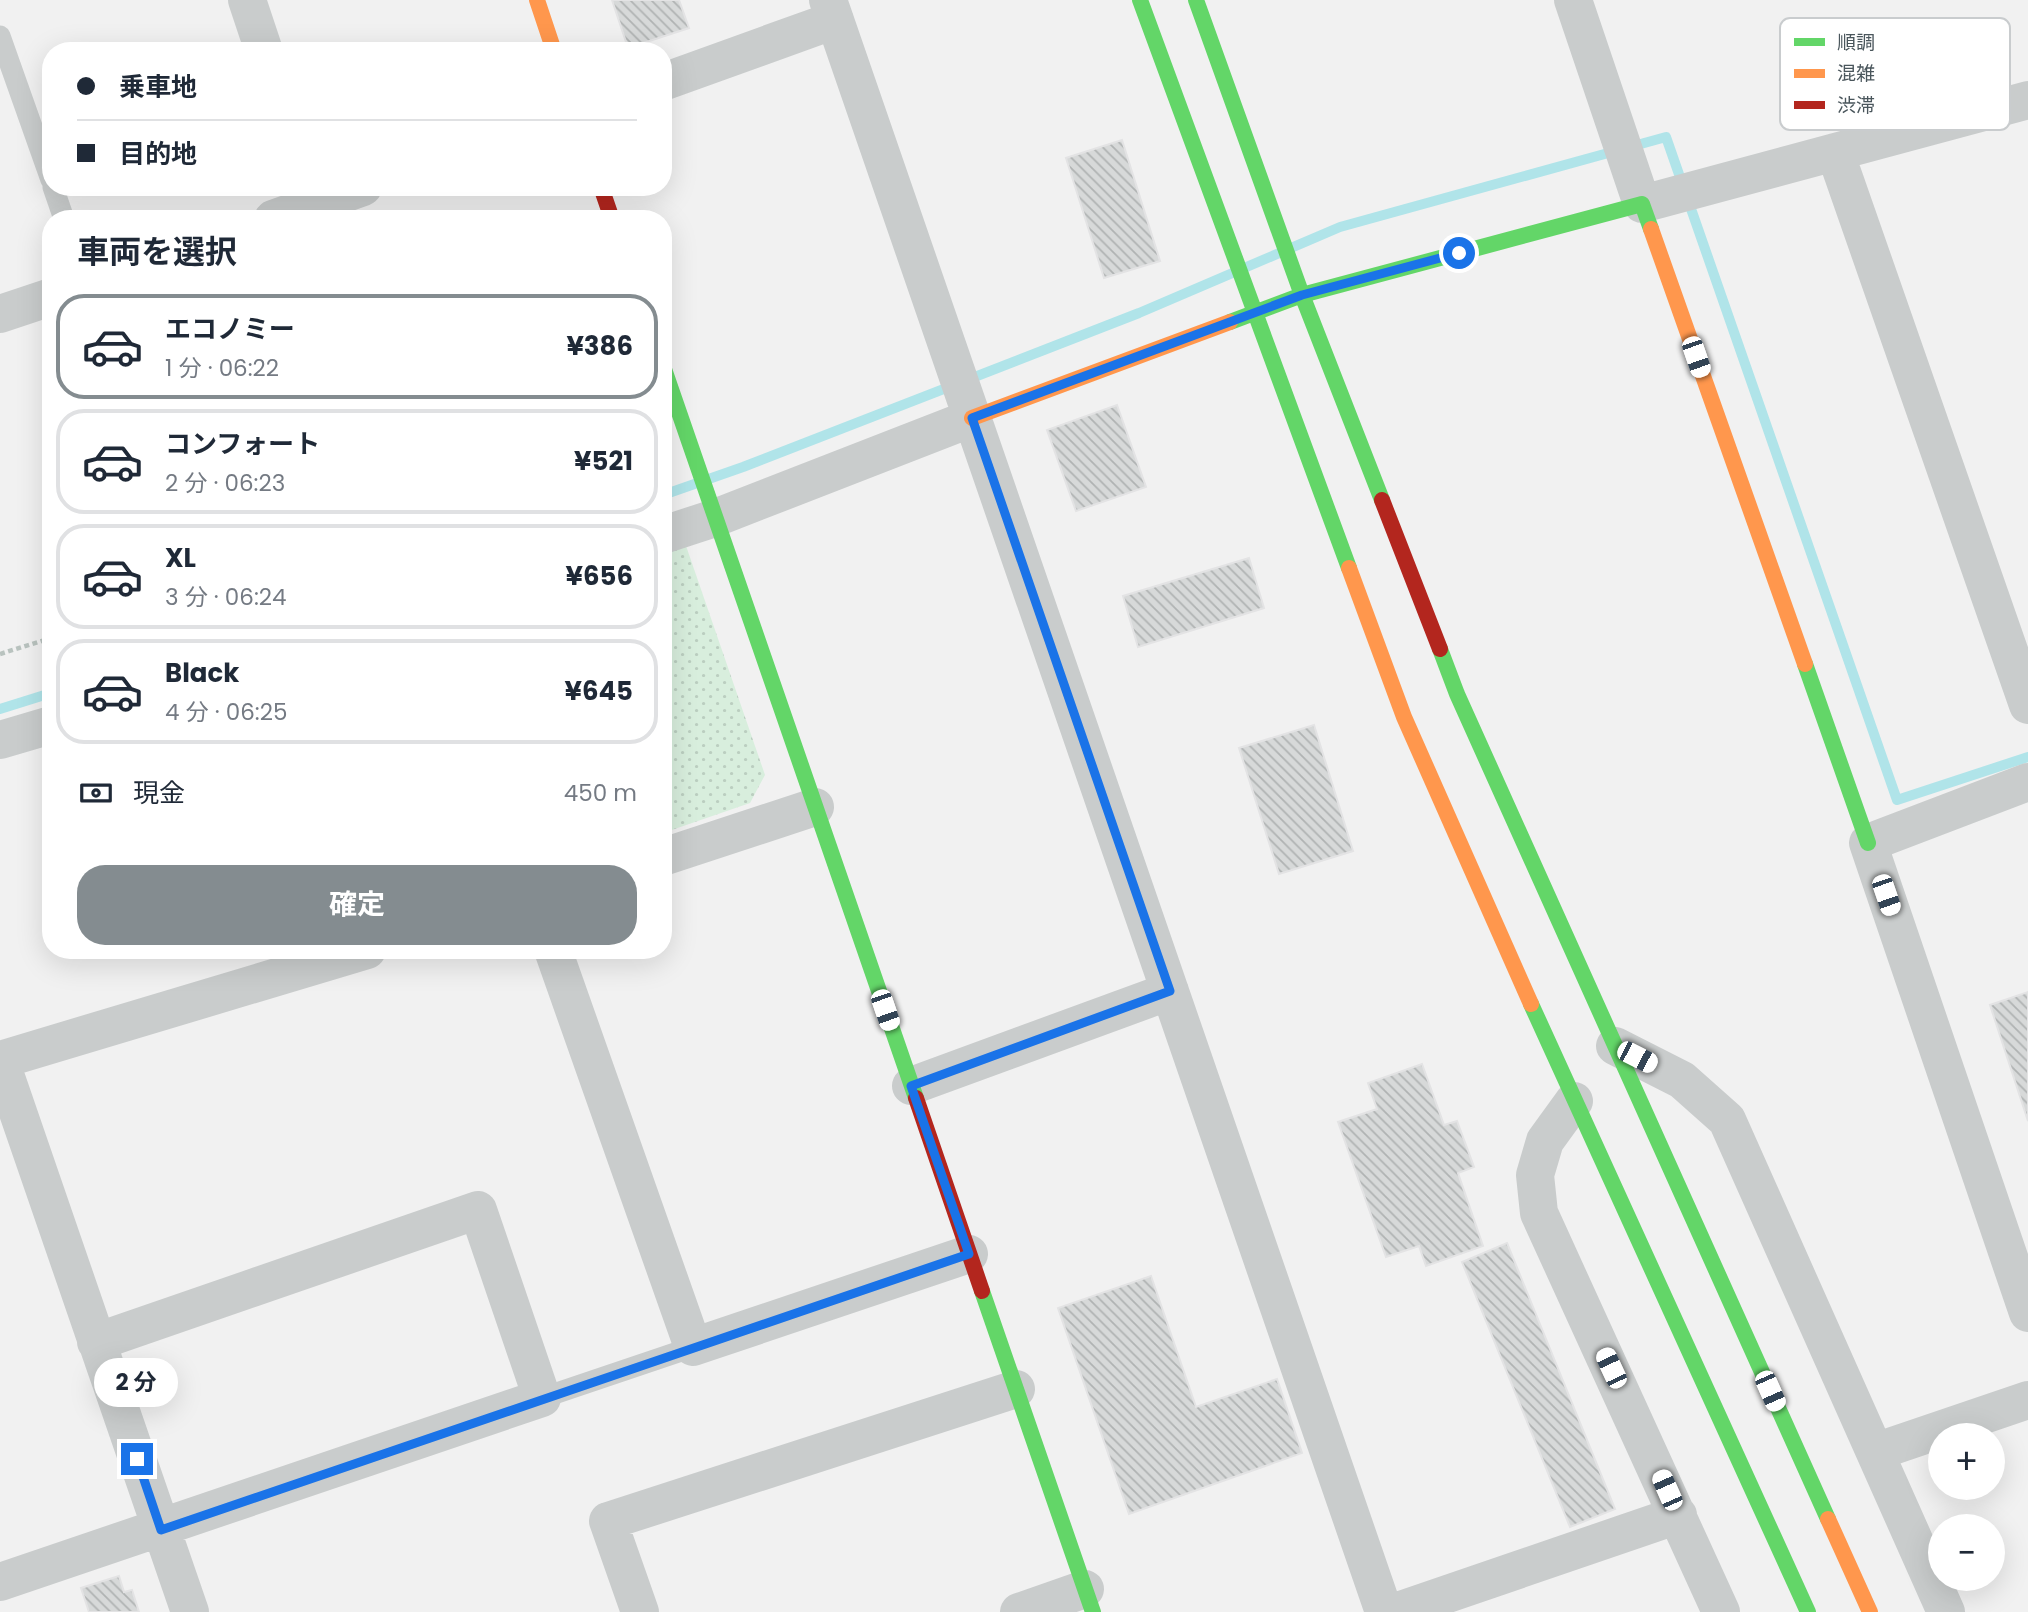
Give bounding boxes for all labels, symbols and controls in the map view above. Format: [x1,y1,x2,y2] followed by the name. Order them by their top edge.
[1780,18,2010,130] legend
[1837,29,1875,56] text: 順調
[1837,60,1875,87] text: 混雑
[119,69,197,105] text: 乗車地
[1837,92,1875,119] text: 渋滞
[119,136,197,172] text: 目的地
[77,229,237,274] text: 車両を選択
[1443,237,1475,269] route start
[165,311,295,347] text: エコノミー
[81,315,144,378] icon: car
[566,328,633,364] text: ¥386
[1680,334,1713,380] car
[165,352,279,384] text: 1 分 · 06:22
[165,426,320,462] text: コンフォート
[81,430,144,493] icon: car
[574,443,633,479] text: ¥521
[165,467,285,499] text: 2 分 · 06:23
[165,540,196,576] text: XL
[81,545,144,608] icon: car
[566,558,633,594] text: ¥656
[165,581,287,613] text: 3 分 · 06:24
[165,655,239,691] text: Black
[81,660,144,723] icon: car
[564,673,633,709] text: ¥645
[165,696,287,728] text: 4 分 · 06:25
[77,774,115,812] icon: cash
[133,775,185,811] text: 現金
[564,777,637,809] text: 450 m
[77,865,637,945] button: 確定
[1870,872,1903,918] car
[869,987,902,1033] car
[1614,1038,1661,1076] car
[1593,1345,1630,1391] car
[95,1358,179,1406] callout: 2 分
[115,1366,157,1398] text: 2 分
[1752,1368,1789,1414] car
[1928,1423,2005,1591] map controls
[1928,1423,2005,1500] button: +
[121,1443,153,1475] route end
[1649,1467,1686,1513] car
[1928,1514,2005,1591] button: −

